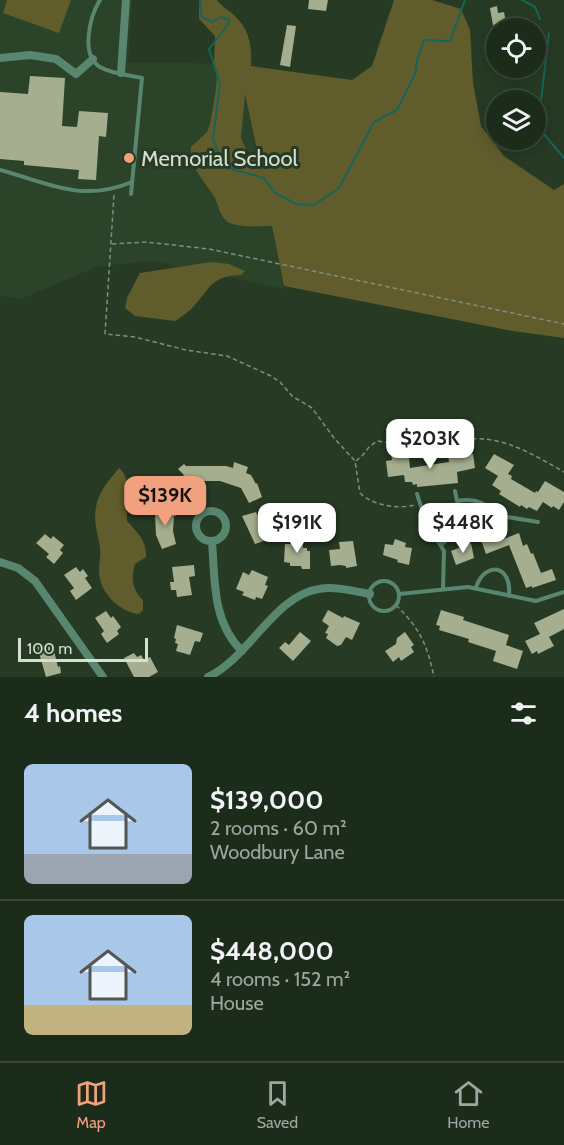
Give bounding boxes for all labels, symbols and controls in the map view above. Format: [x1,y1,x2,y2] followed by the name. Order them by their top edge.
[486,18,546,150] map controls
[486,18,546,78] button: locate
[486,90,546,150] button: layers
[141,145,299,172] place label: Memorial School
[122,151,136,165] marker: Memorial School
[388,419,472,470] pin: $203K
[400,426,460,450] text: $203K
[123,476,207,527] pin: $139K
[138,483,192,507] text: $139K
[255,503,339,554] pin: $191K
[421,503,505,554] pin: $448K
[272,510,322,534] text: $191K
[432,510,494,534] text: $448K
[18,635,148,662] scale bar
[27,639,72,658] text: 100 m
[24,697,122,729] text: 4 homes
[507,697,540,730] icon: filters
[210,784,324,816] text: $139,000
[72,788,144,860] icon: home
[210,816,347,840] text: 2 rooms · 60 m²
[210,840,345,864] text: Woodbury Lane
[210,935,334,967] text: $448,000
[72,939,144,1011] icon: home
[210,967,350,991] text: 4 rooms · 152 m²
[210,991,264,1015] text: House
[75,1077,108,1132] tab: Map
[257,1077,298,1132] tab: Saved
[447,1077,489,1132] tab: Home

